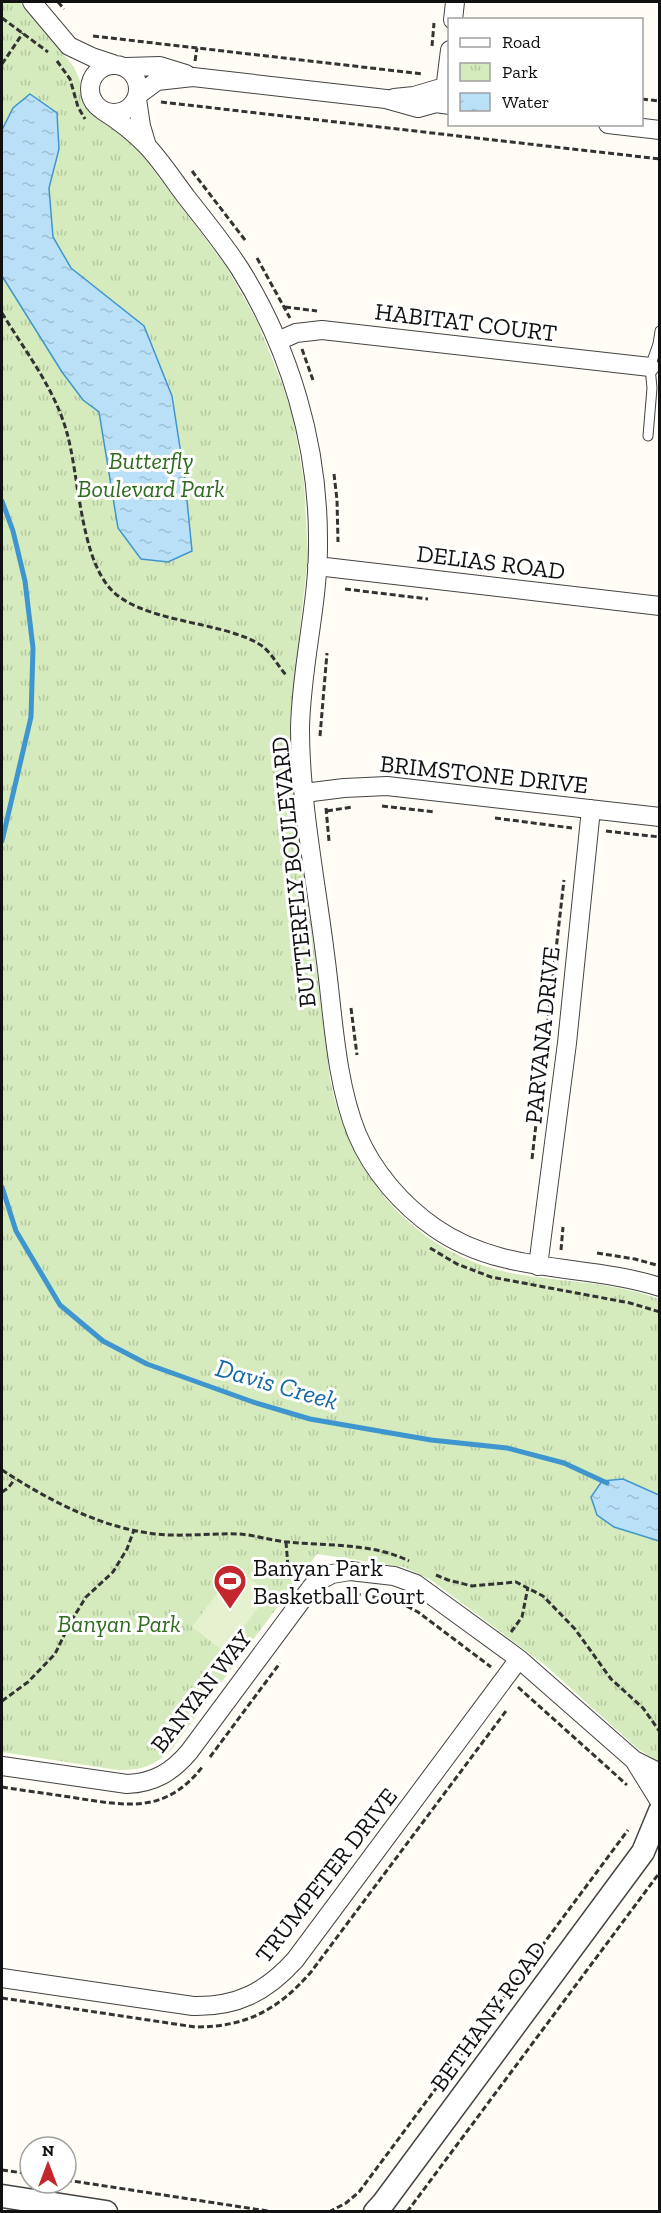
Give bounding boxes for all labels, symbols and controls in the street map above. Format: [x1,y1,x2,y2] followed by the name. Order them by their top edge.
[448,18,643,126] legend
[502,31,541,53] text: Road
[502,61,538,83] text: Park
[502,91,549,113] text: Water
[373,296,559,348] street label: HABITAT COURT
[77,446,225,503] park label: Butterfly Boulevard Park
[415,539,567,585] street label: DELIAS ROAD
[264,735,322,1009] street label: BUTTERFLY BOULEVARD
[379,749,589,799] street label: BRIMSTONE DRIVE
[518,945,566,1125] street label: PARVANA DRIVE
[212,1351,342,1417] water label: Davis Creek
[253,1553,425,1610] place label: Banyan Park Basketball Court
[212,1563,248,1610] sports icon: Banyan Park Basketball Court
[57,1609,181,1638] park label: Banyan Park
[144,1624,258,1758] street label: BANYAN WAY
[249,1782,403,1968] street label: TRUMPETER DRIVE
[424,1935,552,2097] street label: BETHANY ROAD
[18,2135,78,2195] north arrow
[42,2141,54,2160] text: N

